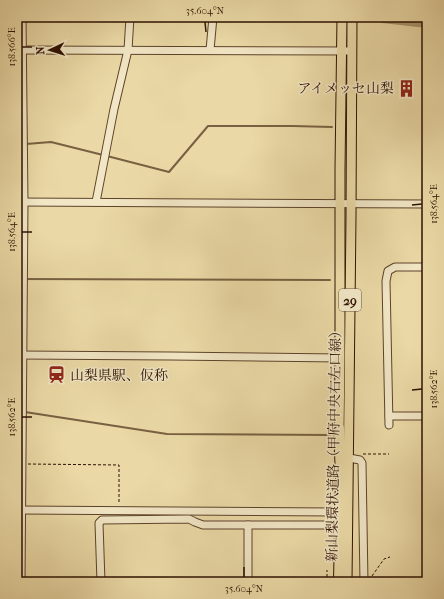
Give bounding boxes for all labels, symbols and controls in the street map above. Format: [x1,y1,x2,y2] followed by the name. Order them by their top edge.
[186,5,225,17] text: 35.604°N
[6,27,18,67] text: 138.566°E
[30,30,70,70] north arrow
[34,45,47,55] text: N
[397,78,417,98] building icon: アイメッセ山梨
[297,80,394,97] place label: アイメッセ山梨
[428,184,440,224] text: 138.564°E
[6,212,18,252] text: 138.564°E
[339,289,361,311] road number: 29
[323,324,345,562] street label: 新山梨環状道路（甲府中央右左口線）
[47,365,67,385] station icon: 山梨県駅、仮称
[70,367,168,384] place label: 山梨県駅、仮称
[428,370,440,408] text: 138.562°E
[6,398,18,436] text: 138.562°E
[225,583,264,595] text: 35.604°N

